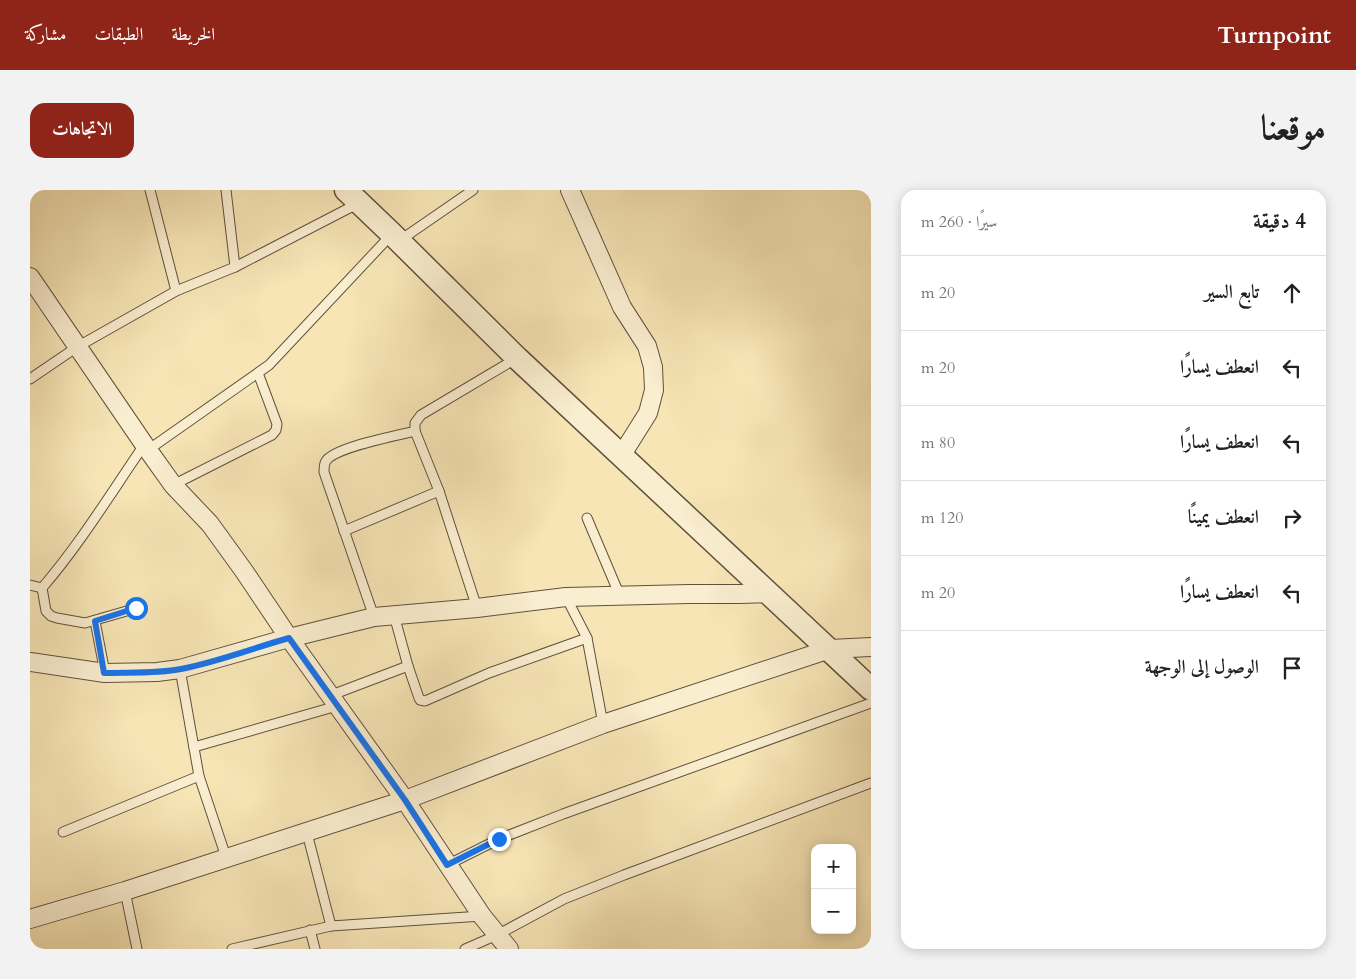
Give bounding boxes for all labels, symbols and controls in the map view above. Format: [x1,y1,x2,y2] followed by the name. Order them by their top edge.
[1217,19,1331,52] text: Turnpoint
[25,22,66,47] text: مشاركة
[94,22,143,47] text: الطبقات
[171,22,215,47] text: الخريطة
[30,103,134,158] button: الاتجاهات
[1261,104,1326,152] text: موقعنا
[1253,207,1306,236] text: 4 دقيقة
[921,211,997,233] text: سيرًا · 260 m
[1204,279,1259,305] text: تابع السير
[1278,279,1306,307] icon: ahead
[921,282,955,304] text: 20 m
[1180,354,1259,380] text: انعطف يسارًا
[1278,354,1306,382] icon: left
[921,357,955,379] text: 20 m
[1180,429,1259,455] text: انعطف يسارًا
[1278,429,1306,457] icon: left
[921,432,955,454] text: 80 m
[1188,504,1259,530] text: انعطف يمينًا
[1278,504,1306,532] icon: right
[921,507,963,529] text: 120 m
[1180,579,1259,605] text: انعطف يسارًا
[1278,579,1306,607] icon: left
[921,582,955,604] text: 20 m
[125,597,148,620] route start
[1145,654,1259,680] text: الوصول إلى الوجهة
[1278,654,1306,682] icon: arrive
[488,828,511,851] route end
[811,844,856,934] map controls
[811,844,856,889] button: +
[811,889,856,934] button: −

